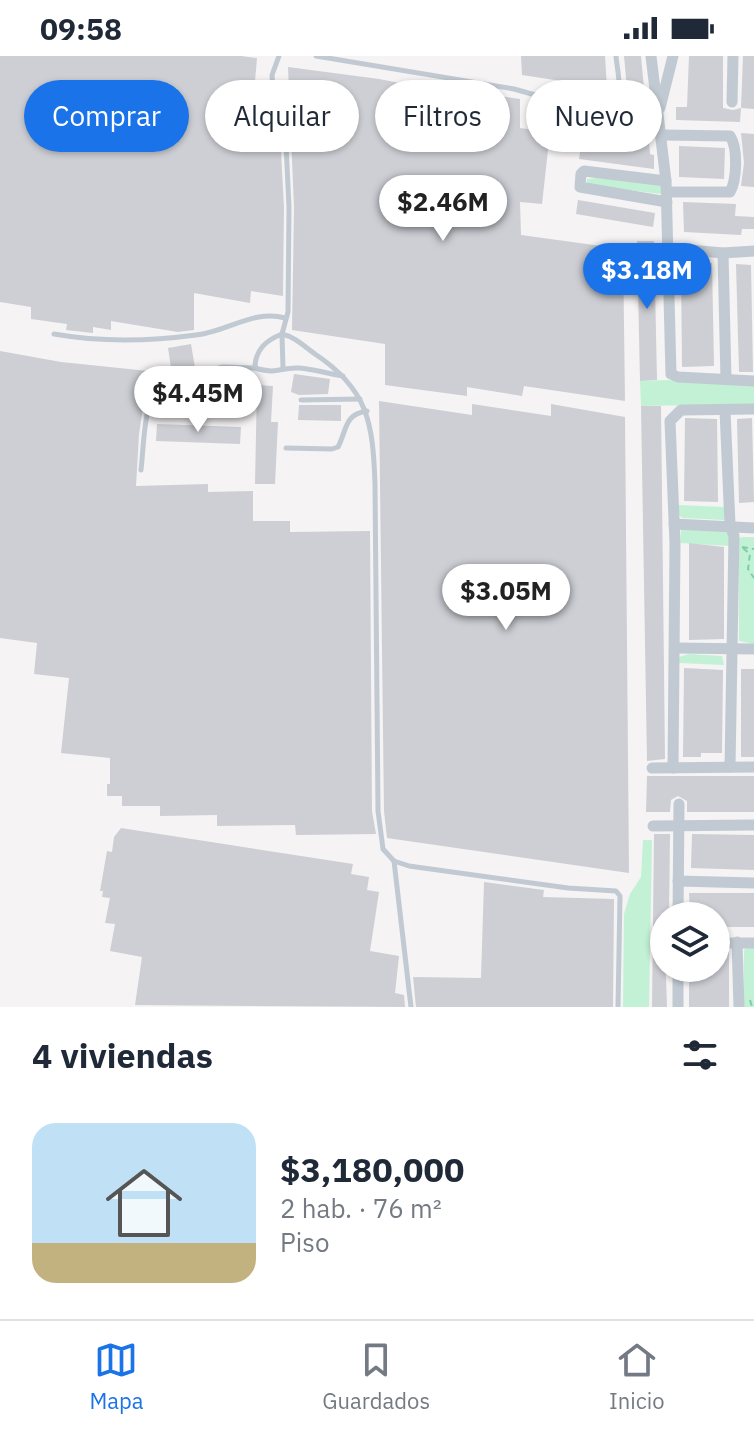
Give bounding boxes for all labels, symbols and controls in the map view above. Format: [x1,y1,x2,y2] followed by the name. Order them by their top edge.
[40,9,122,48] text: 09:58
[24,80,189,152] chip: Comprar
[205,80,359,152] chip: Alquilar
[375,80,510,152] chip: Filtros
[526,80,662,152] chip: Nuevo
[378,175,508,243] pin: $2.46M
[397,184,489,218] text: $2.46M
[582,243,712,311] pin: $3.18M
[601,252,693,286] text: $3.18M
[133,366,263,434] pin: $4.45M
[152,375,244,409] text: $4.45M
[441,564,571,632] pin: $3.05M
[460,573,552,607] text: $3.05M
[650,902,730,982] map controls
[650,902,730,982] button: layers
[32,1033,213,1077] text: 4 viviendas
[678,1033,722,1077] icon: filters
[280,1147,464,1191] text: $3,180,000
[96,1155,192,1251] icon: home
[280,1191,442,1225] text: 2 hab. · 76 m²
[280,1225,329,1259] text: Piso
[89,1338,144,1415] tab: Mapa
[322,1338,430,1415] tab: Guardados
[609,1338,665,1415] tab: Inicio

